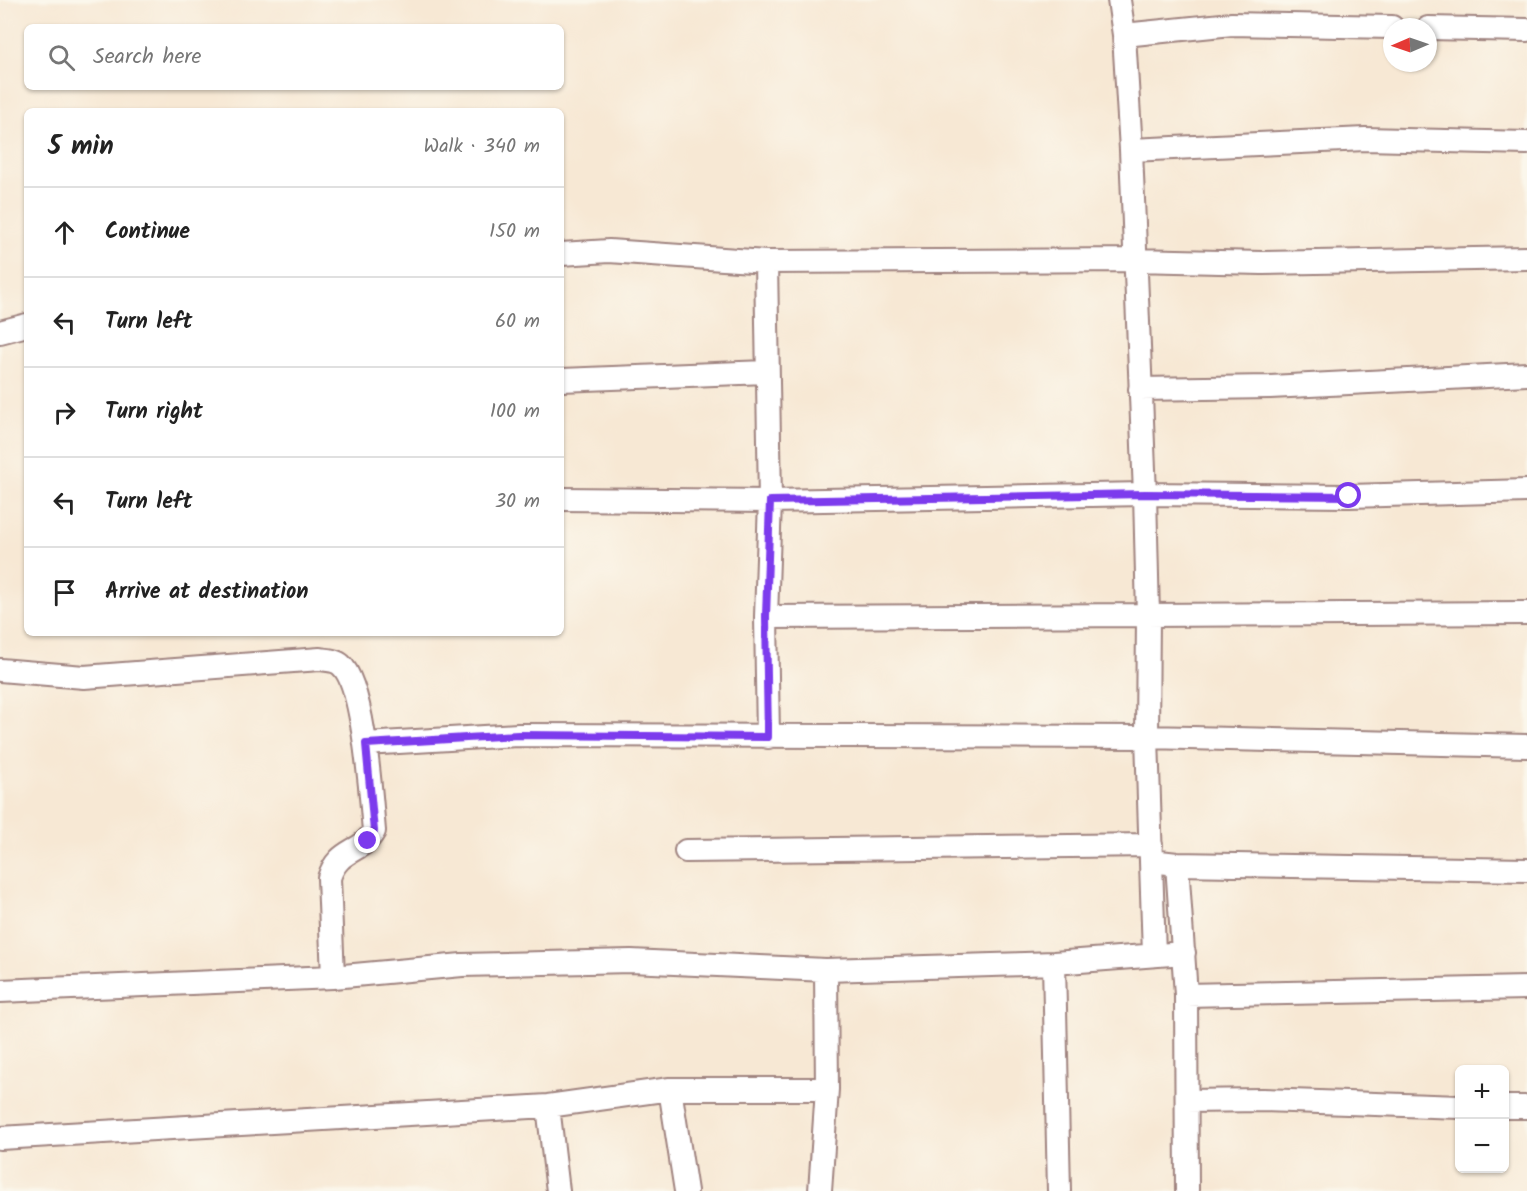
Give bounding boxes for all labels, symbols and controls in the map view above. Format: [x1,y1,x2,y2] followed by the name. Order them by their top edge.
[1383,18,1437,72] north arrow
[24,24,564,90] search box
[93,40,201,75] text: Search here
[45,41,78,74] icon: search
[48,126,114,168] text: 5 min
[424,131,540,163] text: Walk · 340 m
[105,215,190,250] text: Continue
[48,216,81,249] icon: ahead
[489,216,540,248] text: 150 m
[105,305,192,340] text: Turn left
[48,306,81,339] icon: left
[495,306,540,338] text: 60 m
[105,395,203,430] text: Turn right
[48,396,81,429] icon: right
[490,396,540,428] text: 100 m
[1335,482,1361,508] route start
[105,485,192,520] text: Turn left
[48,486,81,519] icon: left
[495,486,540,518] text: 30 m
[105,575,308,610] text: Arrive at destination
[48,576,81,609] icon: arrive
[354,827,380,853] route end
[1455,1065,1509,1173] map controls
[1455,1065,1509,1119] button: +
[1455,1119,1509,1173] button: −

